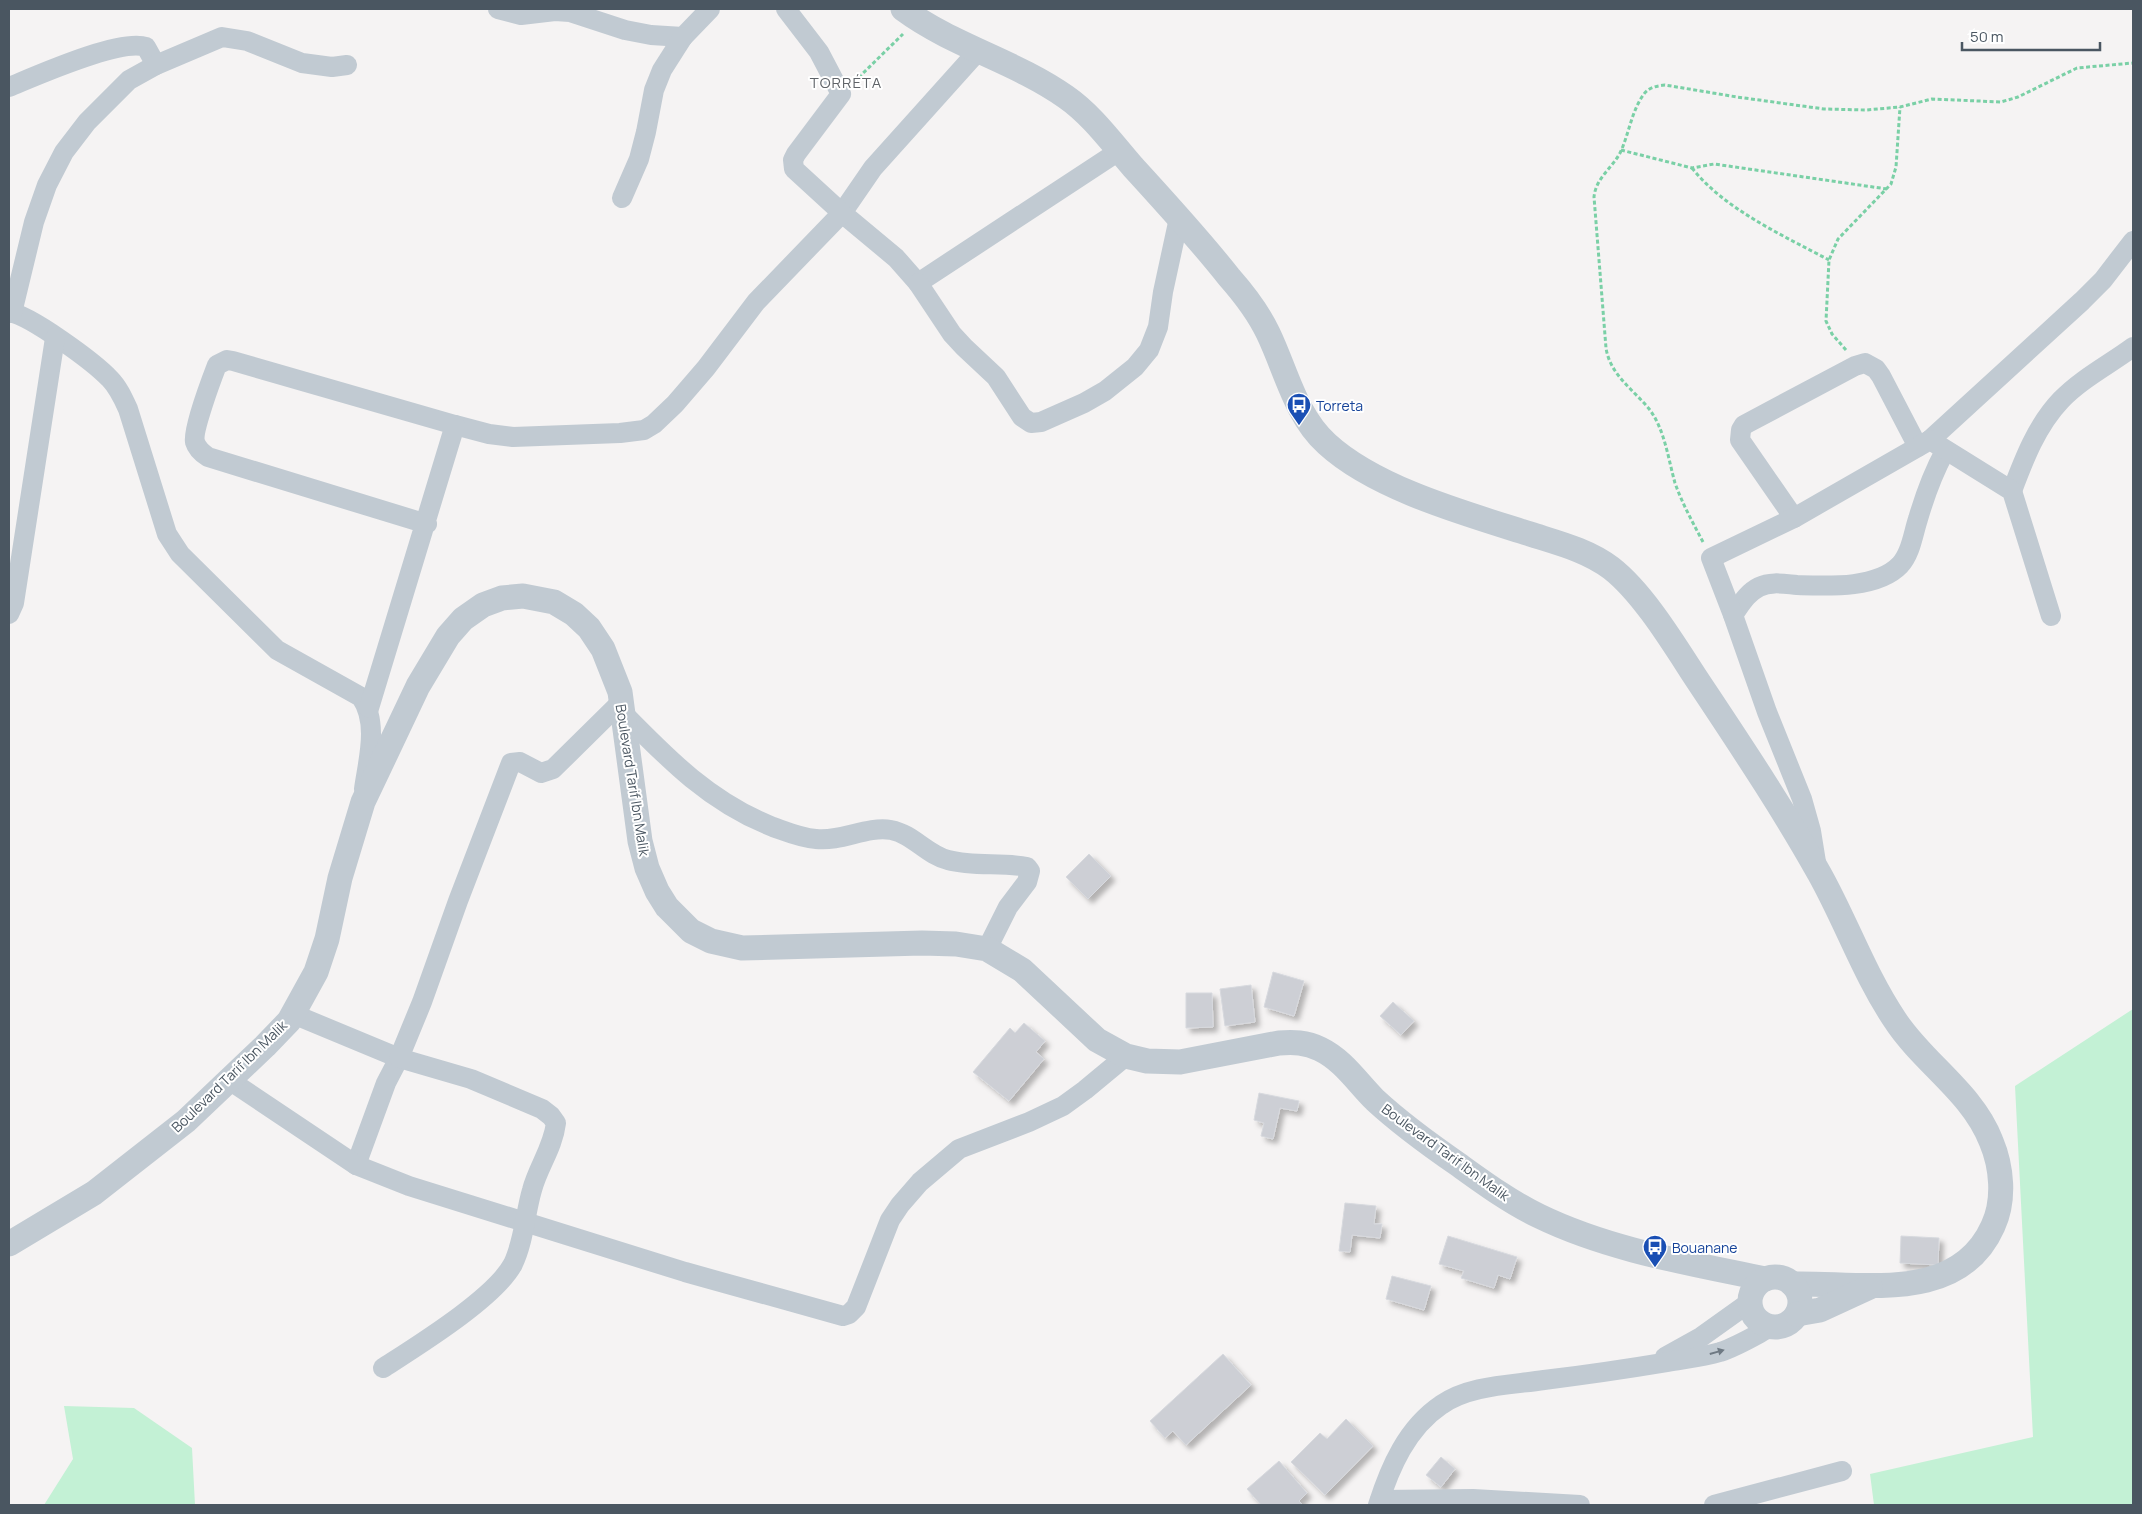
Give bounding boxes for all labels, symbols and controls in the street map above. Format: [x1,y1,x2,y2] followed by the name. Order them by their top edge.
[1962,20,2100,52] scale bar
[1970,26,2004,47] text: 50 m
[810,72,882,93] district label: TORRÉTA
[1286,392,1312,426] bus stop icon: Torreta
[1316,396,1363,415] place label: Torreta
[612,703,655,858] street label: Boulevard Tarif Ibn Malik
[167,1015,292,1136] street label: Boulevard Tarif Ibn Malik
[1378,1099,1515,1205] street label: Boulevard Tarif Ibn Malik
[1642,1234,1668,1268] bus stop icon: Bouanane
[1672,1238,1738,1257] place label: Bouanane
[1710,1348,1725,1356] one-way arrow

